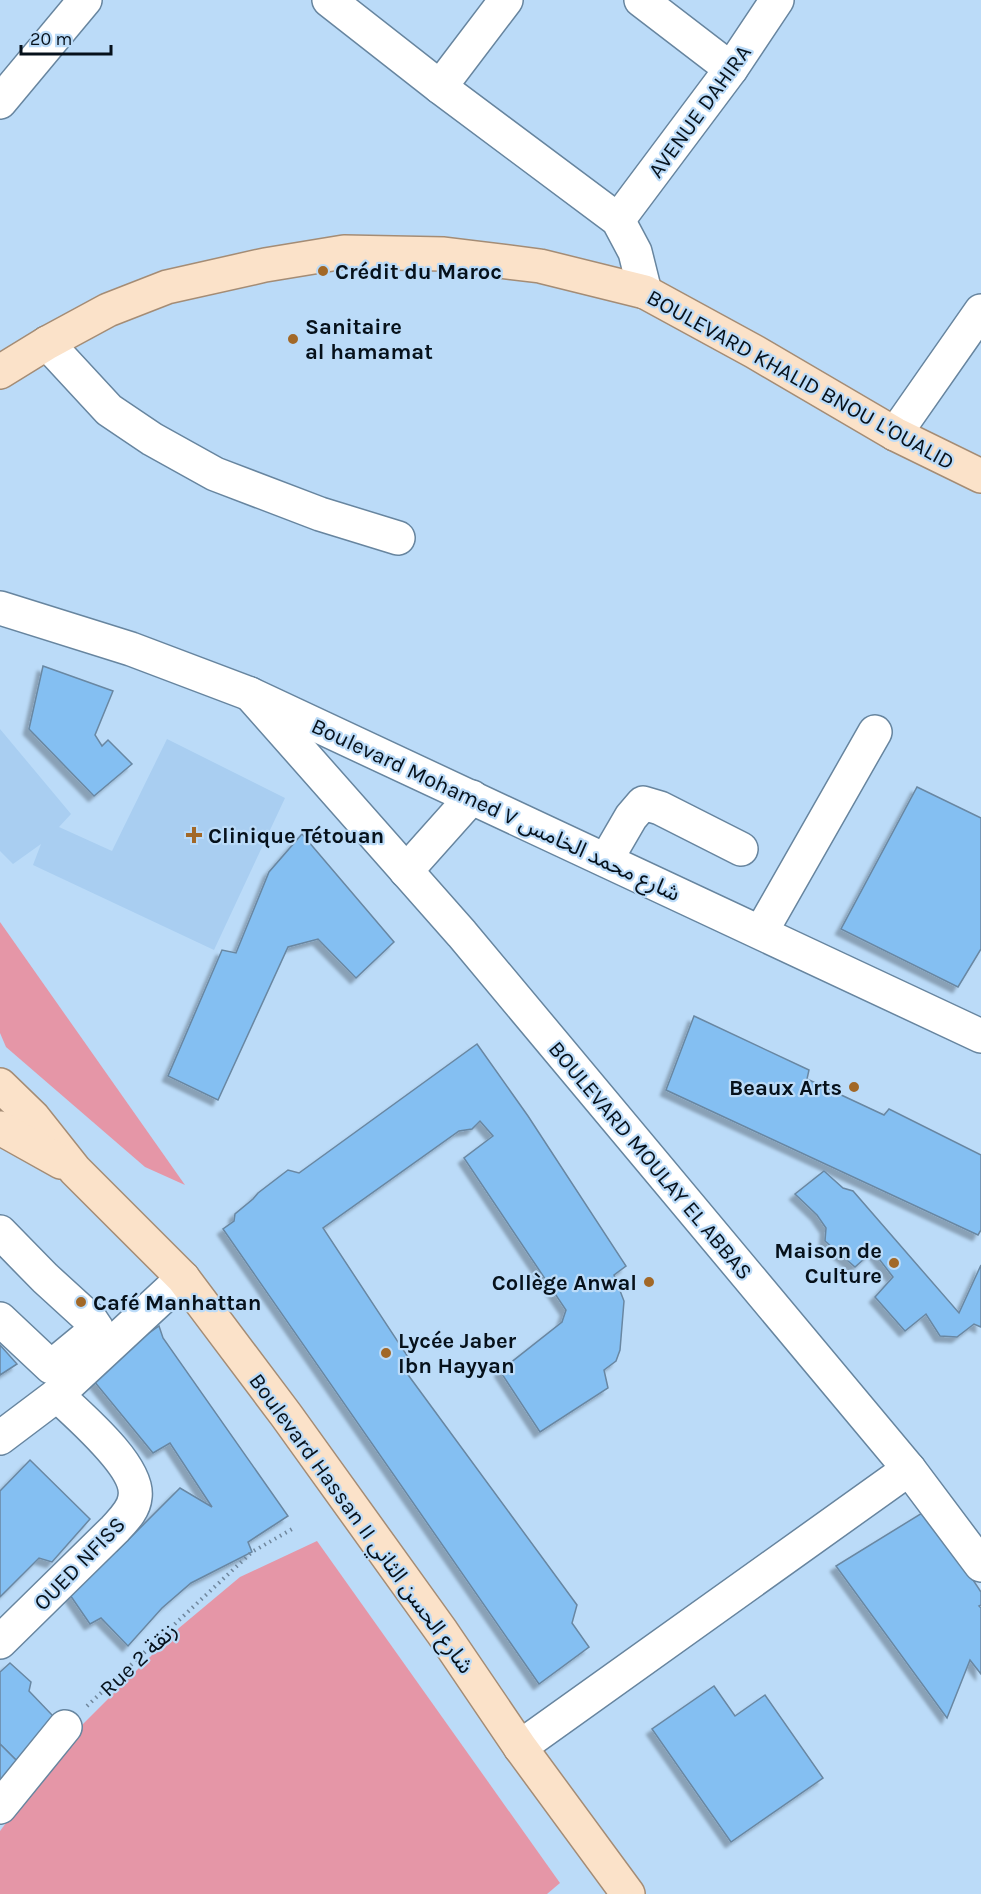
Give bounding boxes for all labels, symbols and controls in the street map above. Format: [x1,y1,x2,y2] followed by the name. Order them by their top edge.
[21,18,111,56] scale bar
[30,28,72,50] text: 20 m
[643,40,757,183] street label: AVENUE DAHIRA
[335,259,502,285] place label: Crédit du Maroc
[316,264,330,278] marker: Crédit du Maroc
[642,284,959,475] street label: BOULEVARD KHALID BNOU L'OUALID
[305,314,433,365] place label: Sanitaire al hamamat
[286,332,300,346] marker: Sanitaire al hamamat
[306,713,684,910] street label: Boulevard Mohamed V شارع محمد الخامس
[208,823,384,849] place label: Clinique Tétouan
[185,826,203,844] marker: Clinique Tétouan
[543,1036,758,1285] street label: BOULEVARD MOULAY EL ABBAS
[729,1075,842,1101] place label: Beaux Arts
[847,1080,861,1094] marker: Beaux Arts
[774,1238,882,1289] place label: Maison de Culture
[887,1256,901,1270] marker: Maison de Culture
[492,1270,637,1296] place label: Collège Anwal
[642,1275,656,1289] marker: Collège Anwal
[93,1290,261,1316] place label: Café Manhattan
[74,1295,88,1309] marker: Café Manhattan
[398,1328,517,1379] place label: Lycée Jaber Ibn Hayyan
[379,1346,393,1360] marker: Lycée Jaber Ibn Hayyan
[241,1368,479,1681] street label: Boulevard Hassan II شارع الحسن الثاني
[29,1511,131,1616] street label: OUED NFISS
[95,1617,183,1702] street label: Rue 2 زنقة

